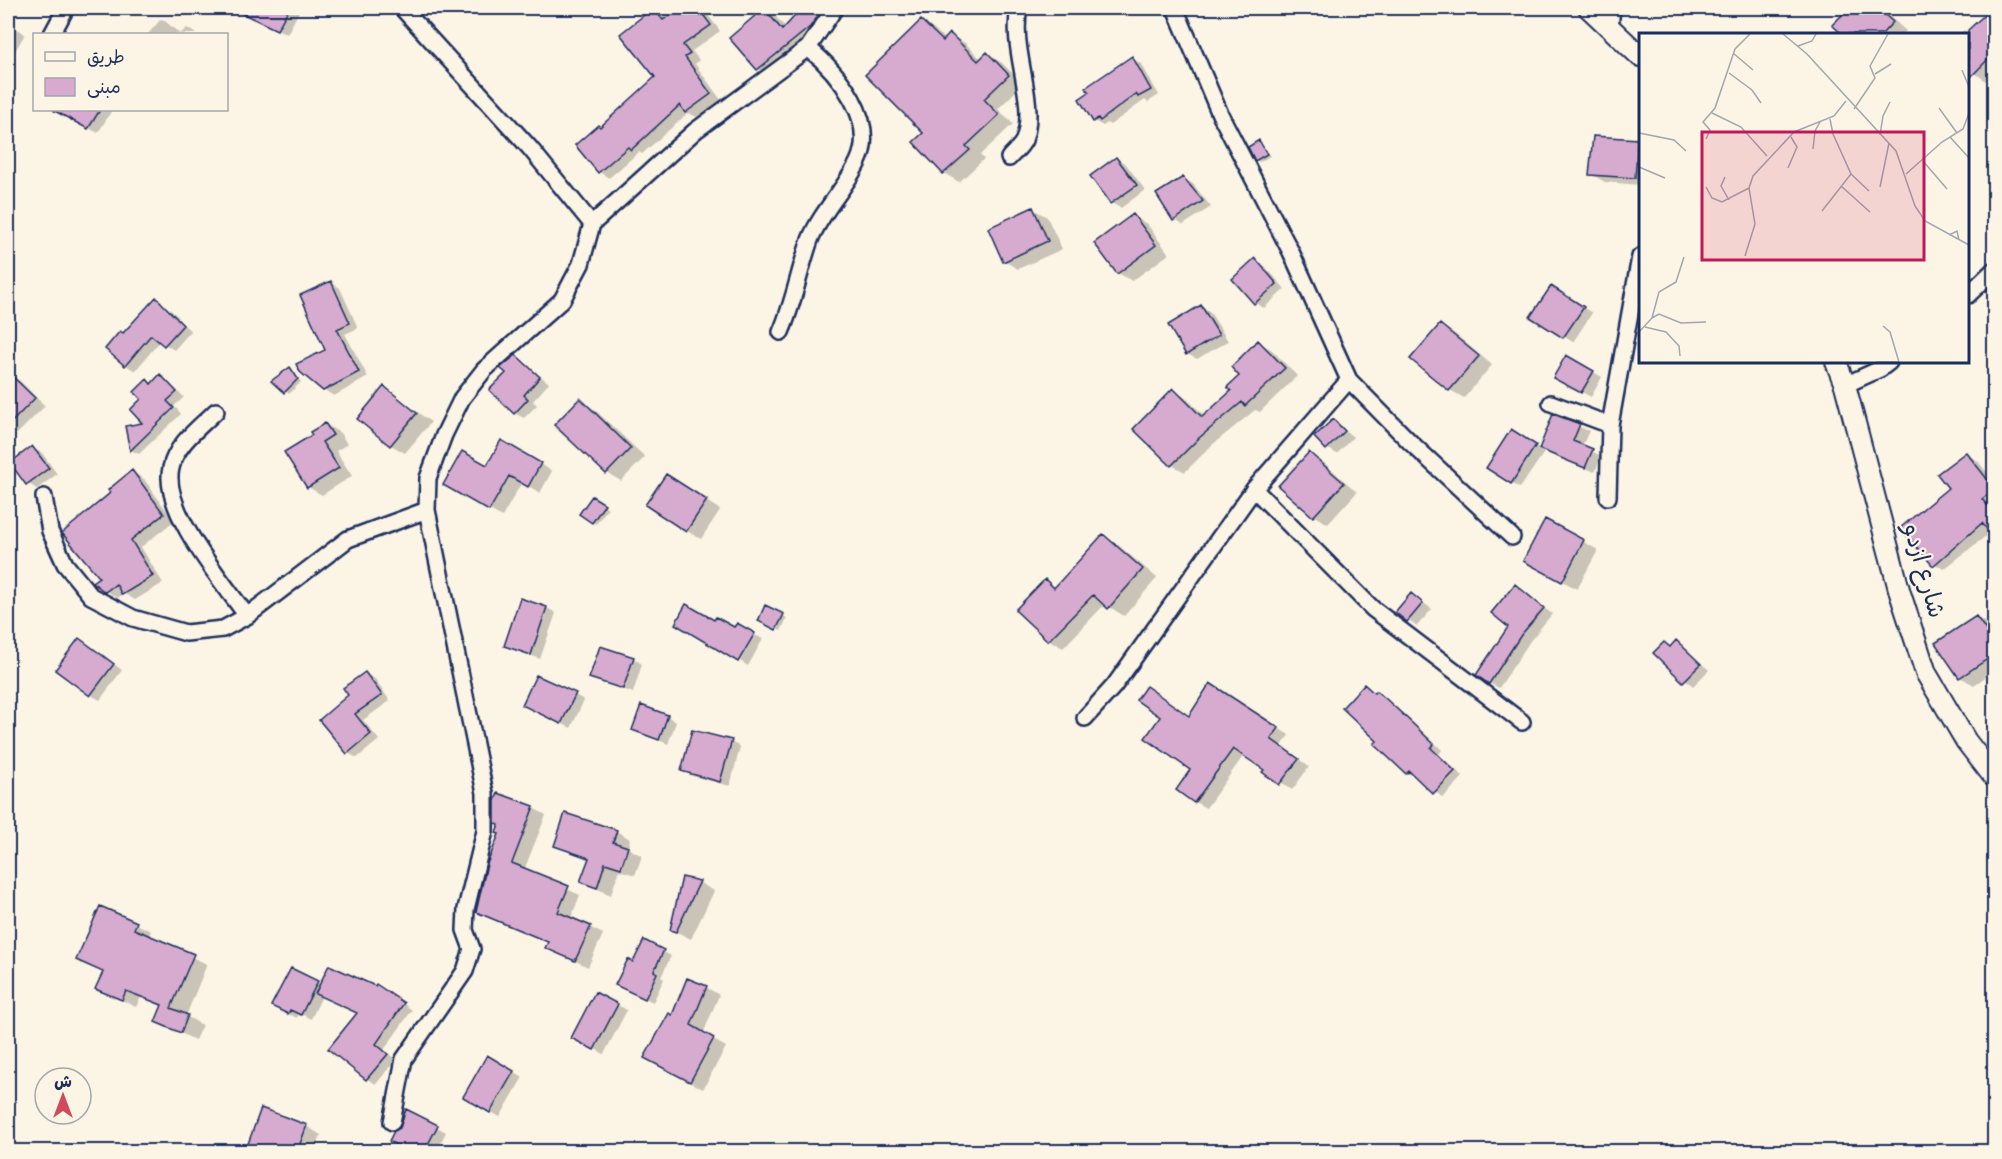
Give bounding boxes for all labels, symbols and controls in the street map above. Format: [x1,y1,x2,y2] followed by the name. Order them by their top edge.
[33,33,228,111] legend
[1639,33,1969,363] inset map
[87,46,125,72] text: طريق
[87,76,121,102] text: مبنى
[1891,518,1952,623] street label: شارع ازدو
[33,1066,93,1126] north arrow
[54,1071,72,1095] text: ش

